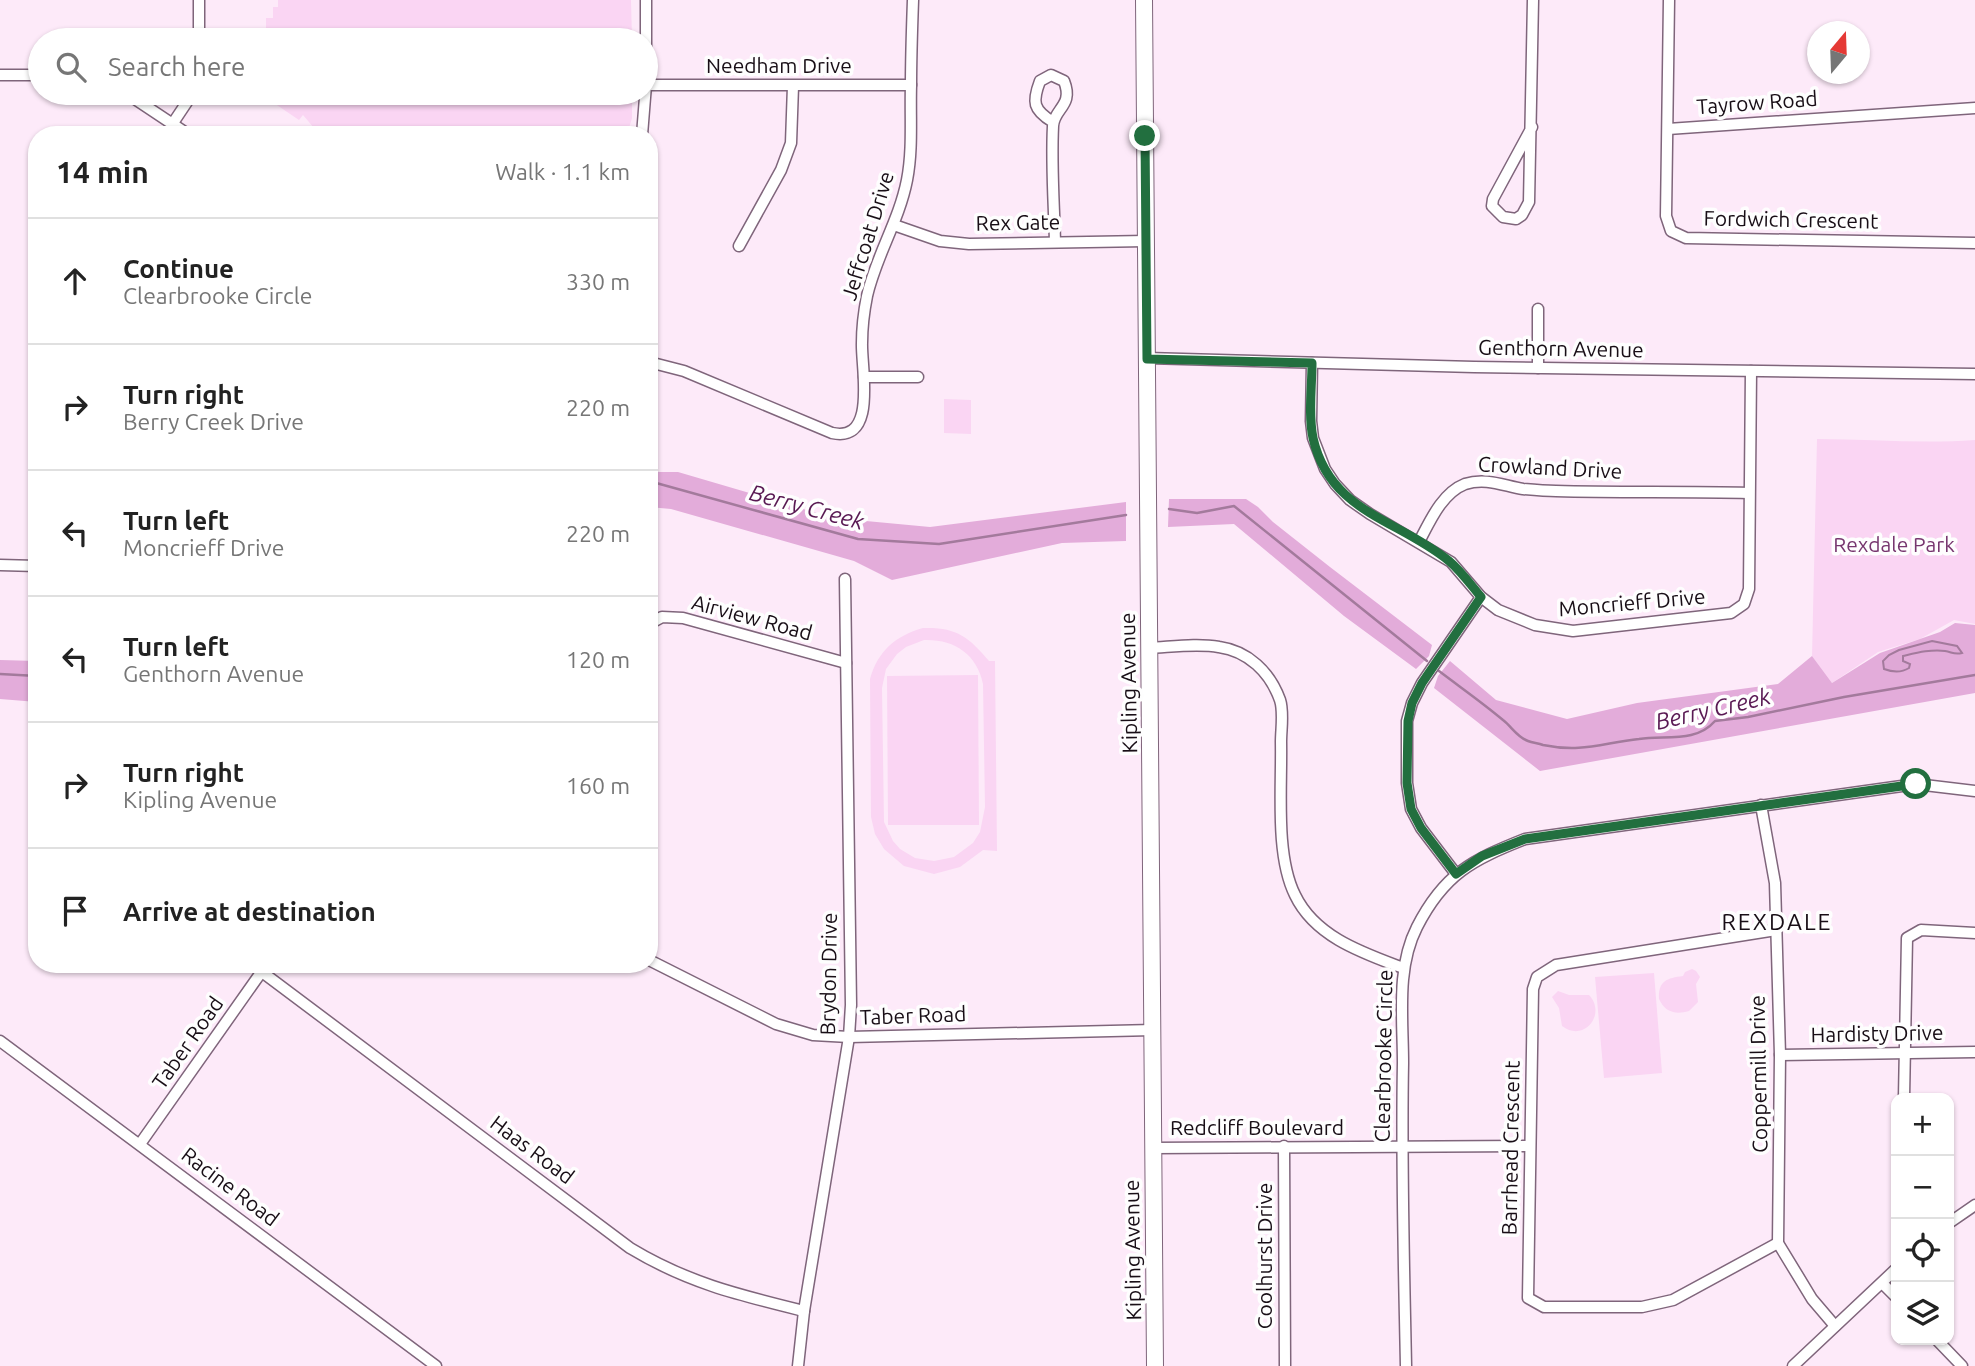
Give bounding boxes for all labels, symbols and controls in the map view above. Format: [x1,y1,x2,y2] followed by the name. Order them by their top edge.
[1807,21,1870,84] north arrow
[28,28,658,105] search box
[52,48,90,86] icon: search
[108,52,245,81] text: Search here
[706,53,852,77] street label: Needham Drive
[1696,86,1818,118] street label: Tayrow Road
[1129,120,1160,151] route end
[56,155,149,189] text: 14 min
[495,159,630,184] text: Walk · 1.1 km
[836,168,898,303] street label: Jeffcoat Drive
[1704,205,1878,233] street label: Fordwich Crescent
[975,209,1060,235] street label: Rex Gate
[123,254,234,283] text: Continue
[56,262,94,300] icon: ahead
[566,269,630,294] text: 330 m
[123,283,312,308] text: Clearbrooke Circle
[1478,335,1644,361] street label: Genthorn Avenue
[123,380,244,409] text: Turn right
[56,388,94,426] icon: right
[566,395,630,420] text: 220 m
[123,409,304,434] text: Berry Creek Drive
[1477,451,1623,483] street label: Crowland Drive
[747,479,867,534] water label: Berry Creek
[123,506,229,535] text: Turn left
[56,514,94,552] icon: left
[566,521,630,546] text: 220 m
[1833,532,1955,556] park label: Rexdale Park
[123,535,284,560] text: Moncrieff Drive
[1557,584,1706,620] street label: Moncrieff Drive
[689,589,815,645] street label: Airview Road
[1115,612,1141,754] street label: Kipling Avenue
[123,632,229,661] text: Turn left
[56,640,94,678] icon: left
[566,647,630,672] text: 120 m
[123,661,304,686] text: Genthorn Avenue
[1653,683,1773,734] water label: Berry Creek
[123,758,244,787] text: Turn right
[56,766,94,804] icon: right
[1900,768,1931,799] route start
[566,773,630,798] text: 160 m
[123,787,277,812] text: Kipling Avenue
[56,892,94,930] icon: arrive
[123,897,376,926] text: Arrive at destination
[1721,909,1833,934] district label: REXDALE
[815,912,841,1036] street label: Brydon Drive
[1369,969,1397,1143] street label: Clearbrooke Circle
[147,992,228,1093] street label: Taber Road
[1745,995,1771,1153] street label: Coppermill Drive
[859,1001,967,1029] street label: Taber Road
[1810,1020,1944,1046] street label: Hardisty Drive
[1496,1060,1524,1235] street label: Barrhead Crescent
[1891,1093,1954,1345] map controls
[1891,1093,1954,1156] button: +
[486,1110,579,1188] street label: Haas Road
[1170,1115,1344,1139] street label: Redcliff Boulevard
[177,1142,284,1231] street label: Racine Road
[1891,1156,1954,1219] button: −
[1119,1179,1145,1321] street label: Kipling Avenue
[1252,1183,1276,1329] street label: Coolhurst Drive
[1891,1219,1954,1282] button: locate
[1891,1282,1954,1345] button: layers

